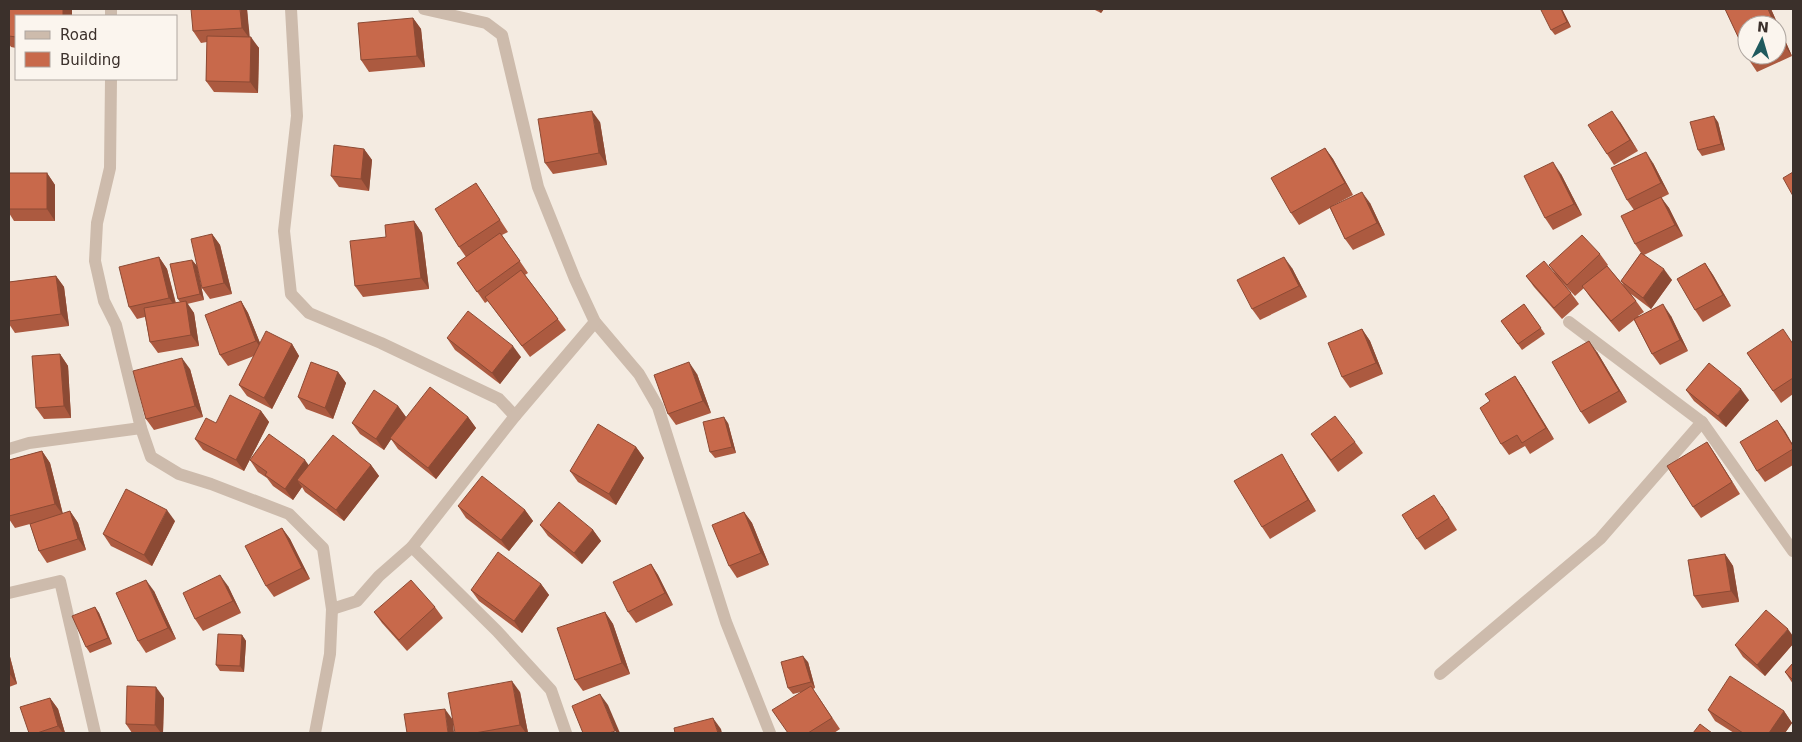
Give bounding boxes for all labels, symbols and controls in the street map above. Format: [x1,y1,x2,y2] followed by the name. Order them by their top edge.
[15,15,178,80] legend
[1737,15,1787,65] north arrow
[1757,19,1770,36] text: N
[60,26,98,44] text: Road
[60,51,121,69] text: Building

